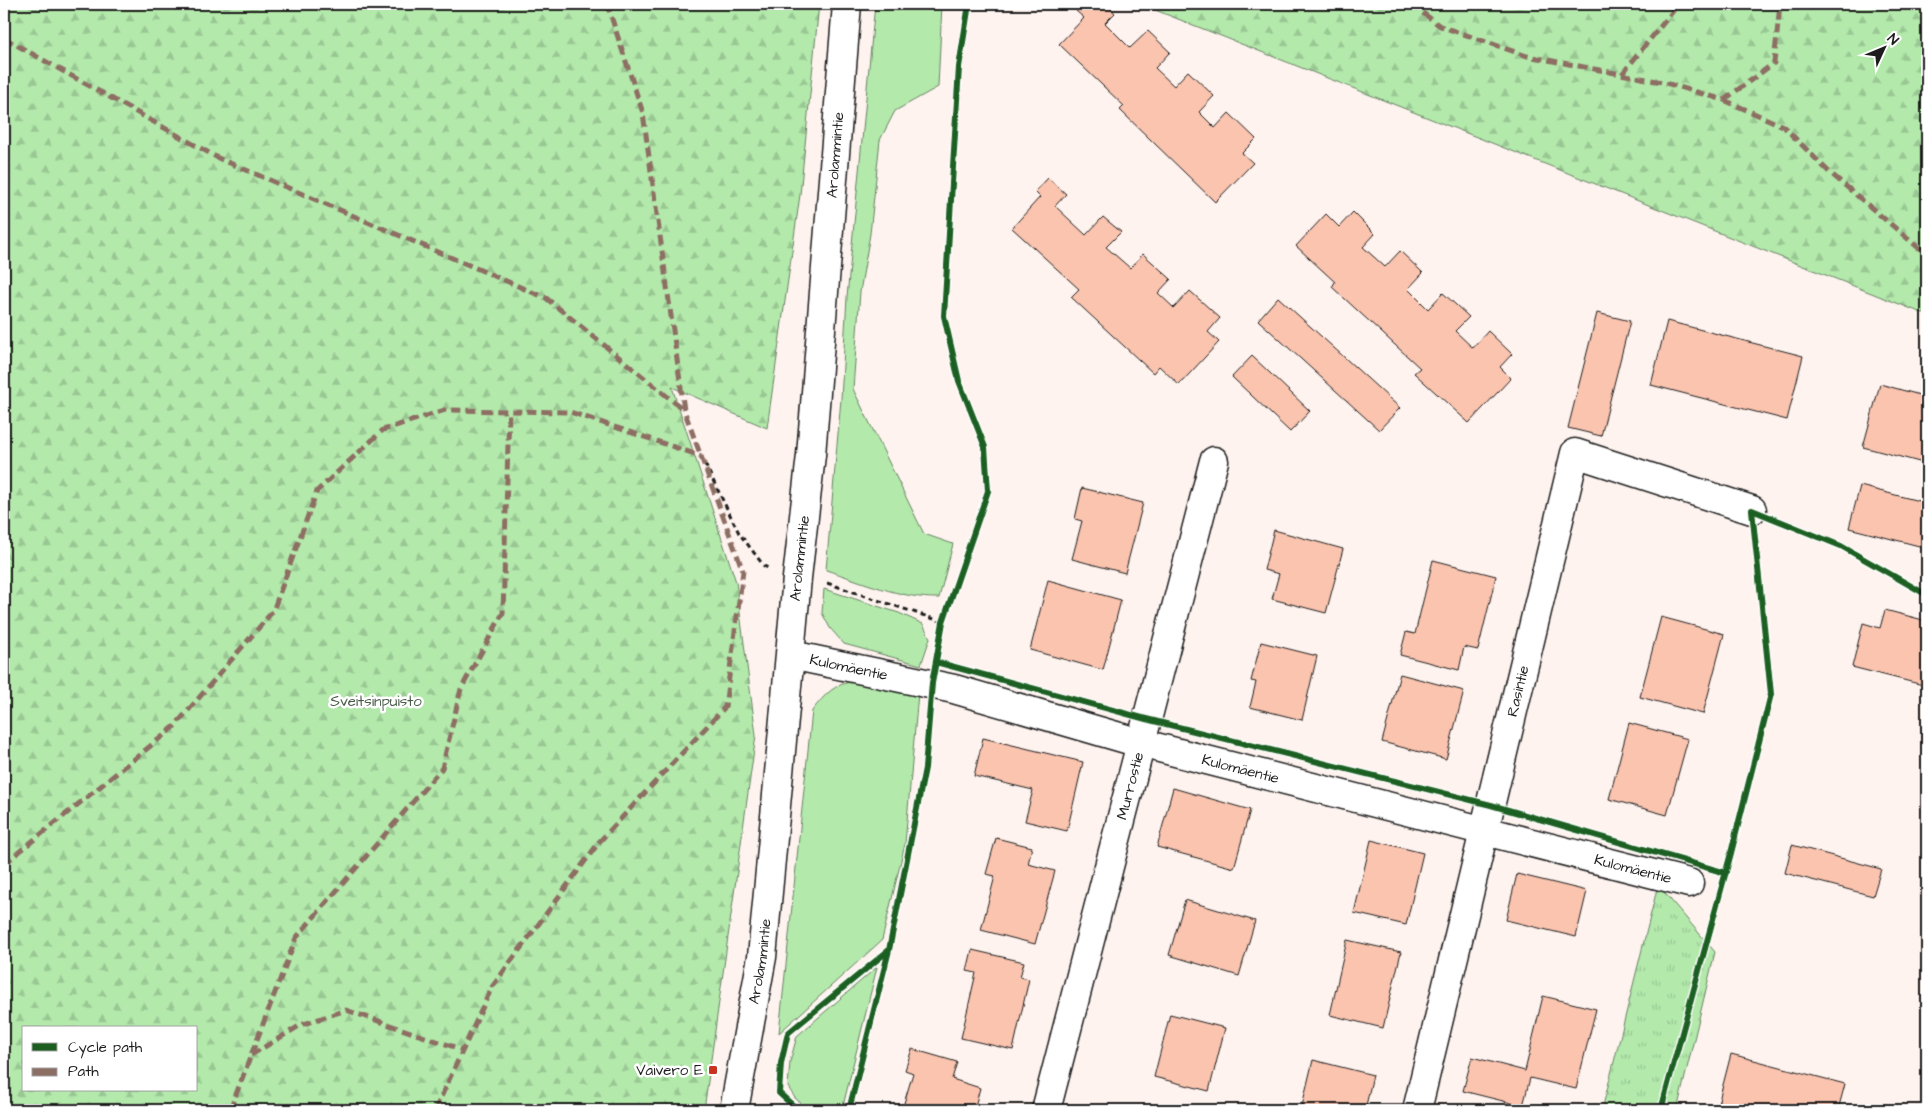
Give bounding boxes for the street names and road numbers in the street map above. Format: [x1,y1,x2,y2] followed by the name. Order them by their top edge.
[821,111,849,199] street label: Arolammintie
[784,514,815,602] street label: Arolammintie
[808,649,890,685] street label: Kulomäentie
[1501,663,1534,719] street label: Rasintie
[1200,749,1281,789] street label: Kulomäentie
[1111,750,1149,822] street label: Murrostie
[1592,849,1674,889] street label: Kulomäentie
[743,918,776,1006] street label: Arolammintie

